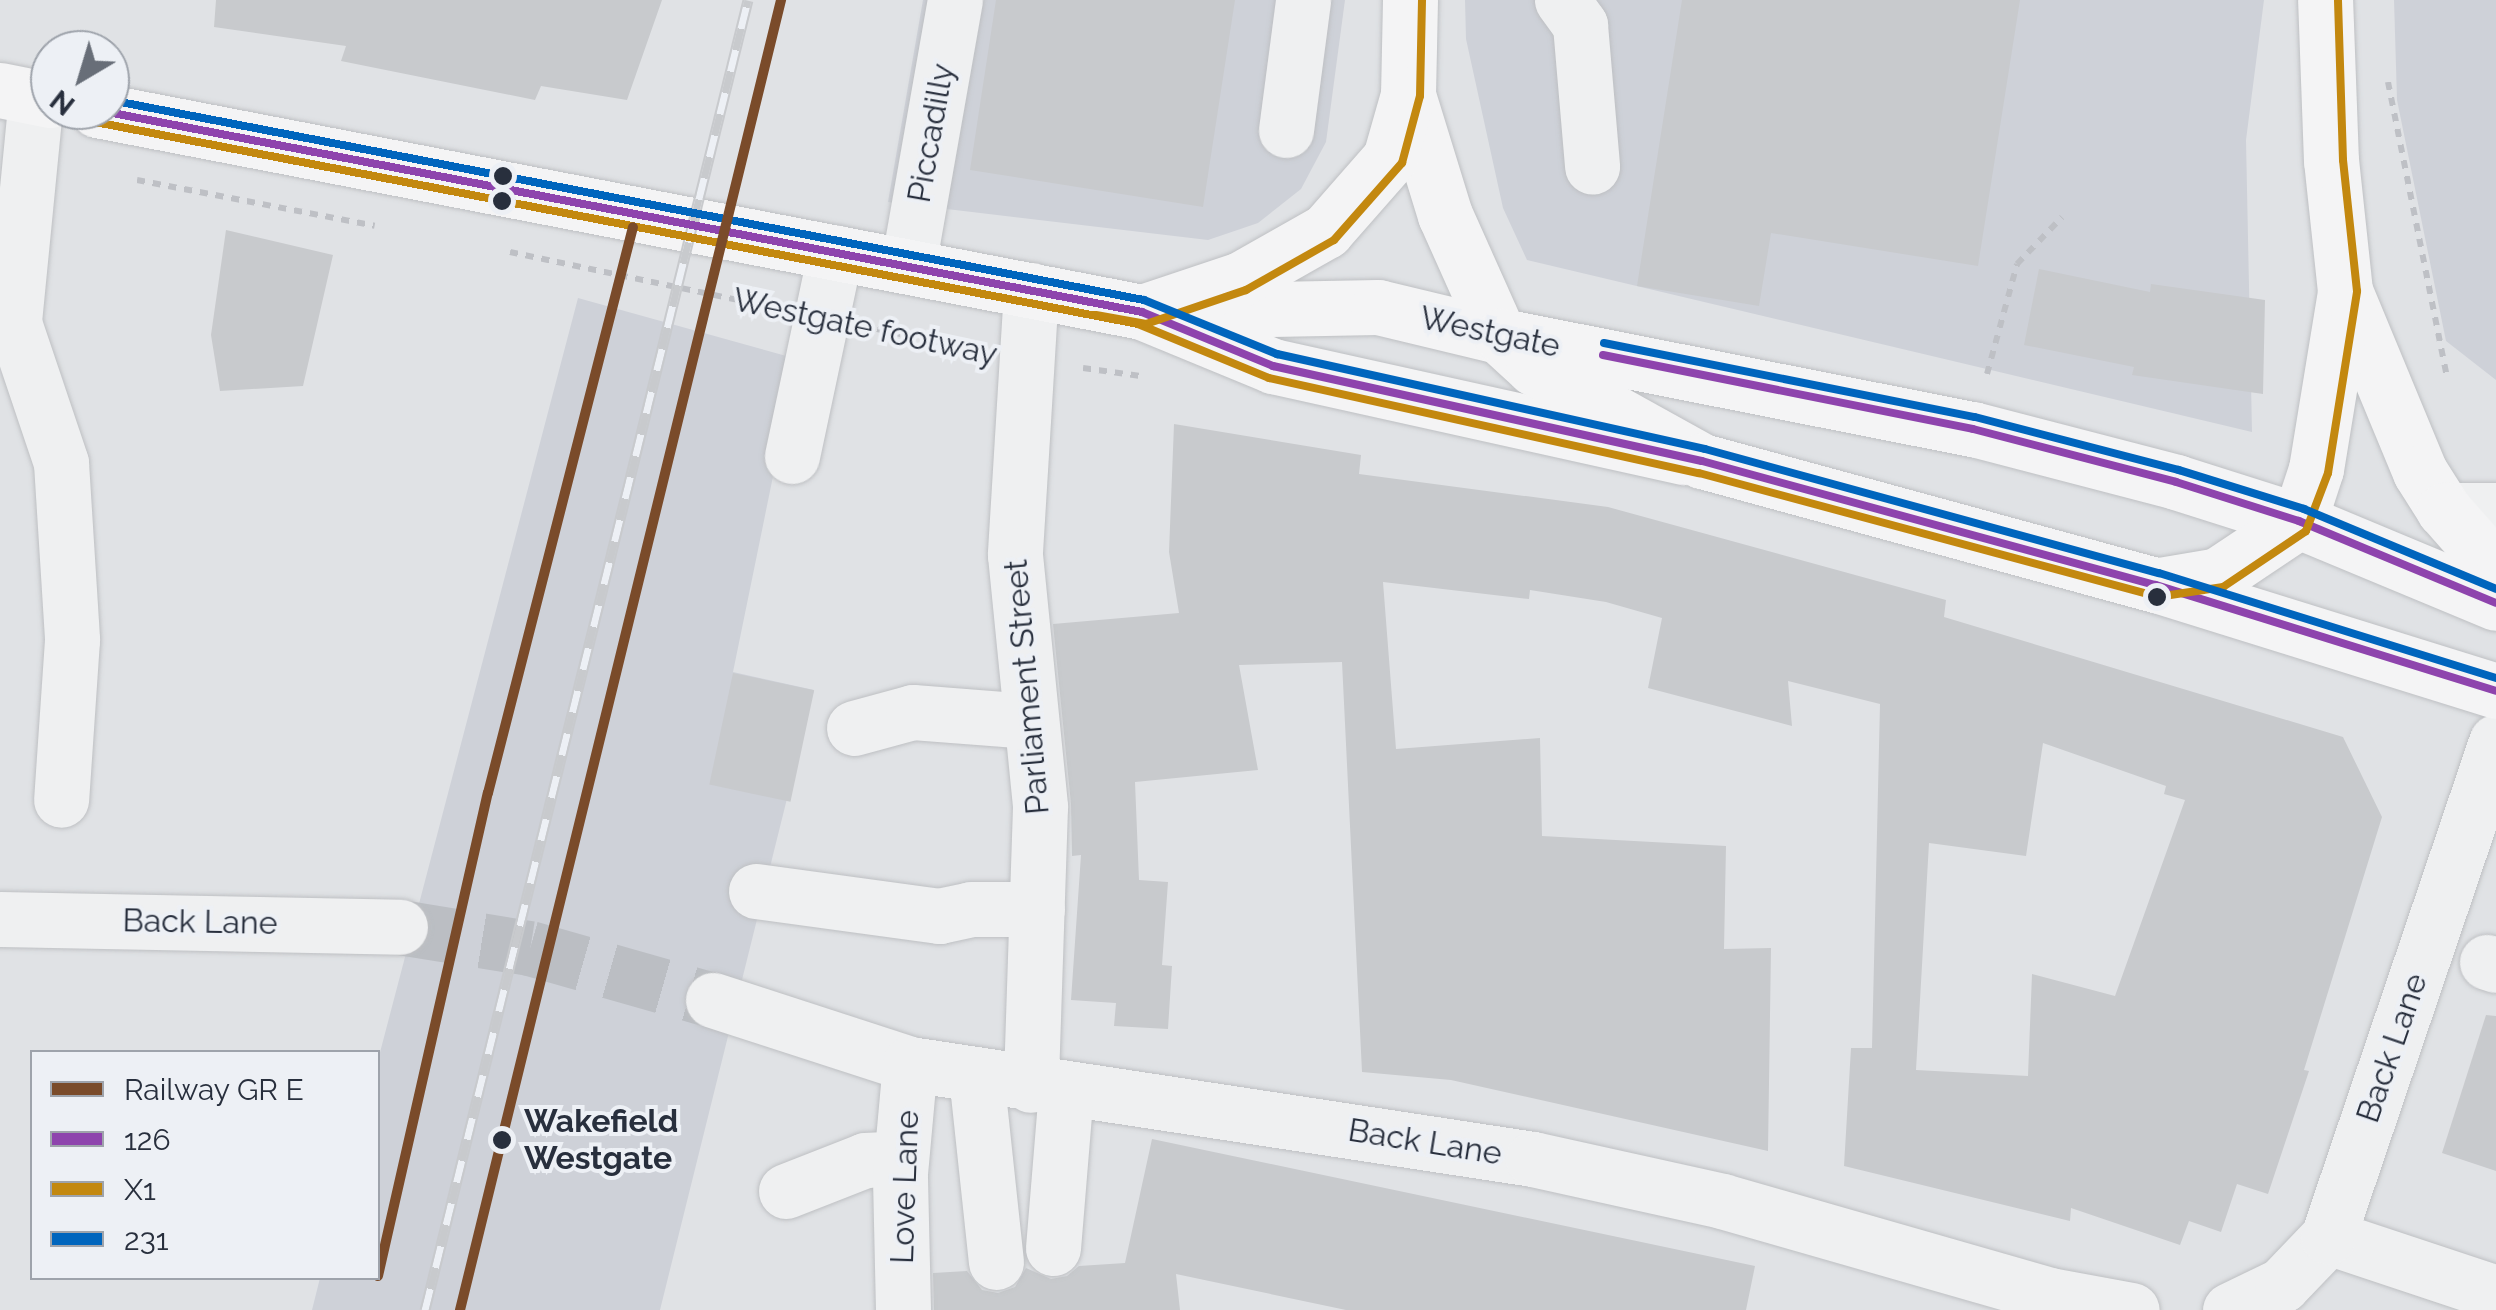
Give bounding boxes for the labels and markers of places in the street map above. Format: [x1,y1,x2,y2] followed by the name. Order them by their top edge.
[493,166,513,186] unlabelled marker
[492,191,512,211] unlabelled marker
[2147,587,2167,607] unlabelled marker
[524,1103,678,1178] place label: Wakefield Westgate
[489,1127,515,1153] marker: Wakefield Westgate

